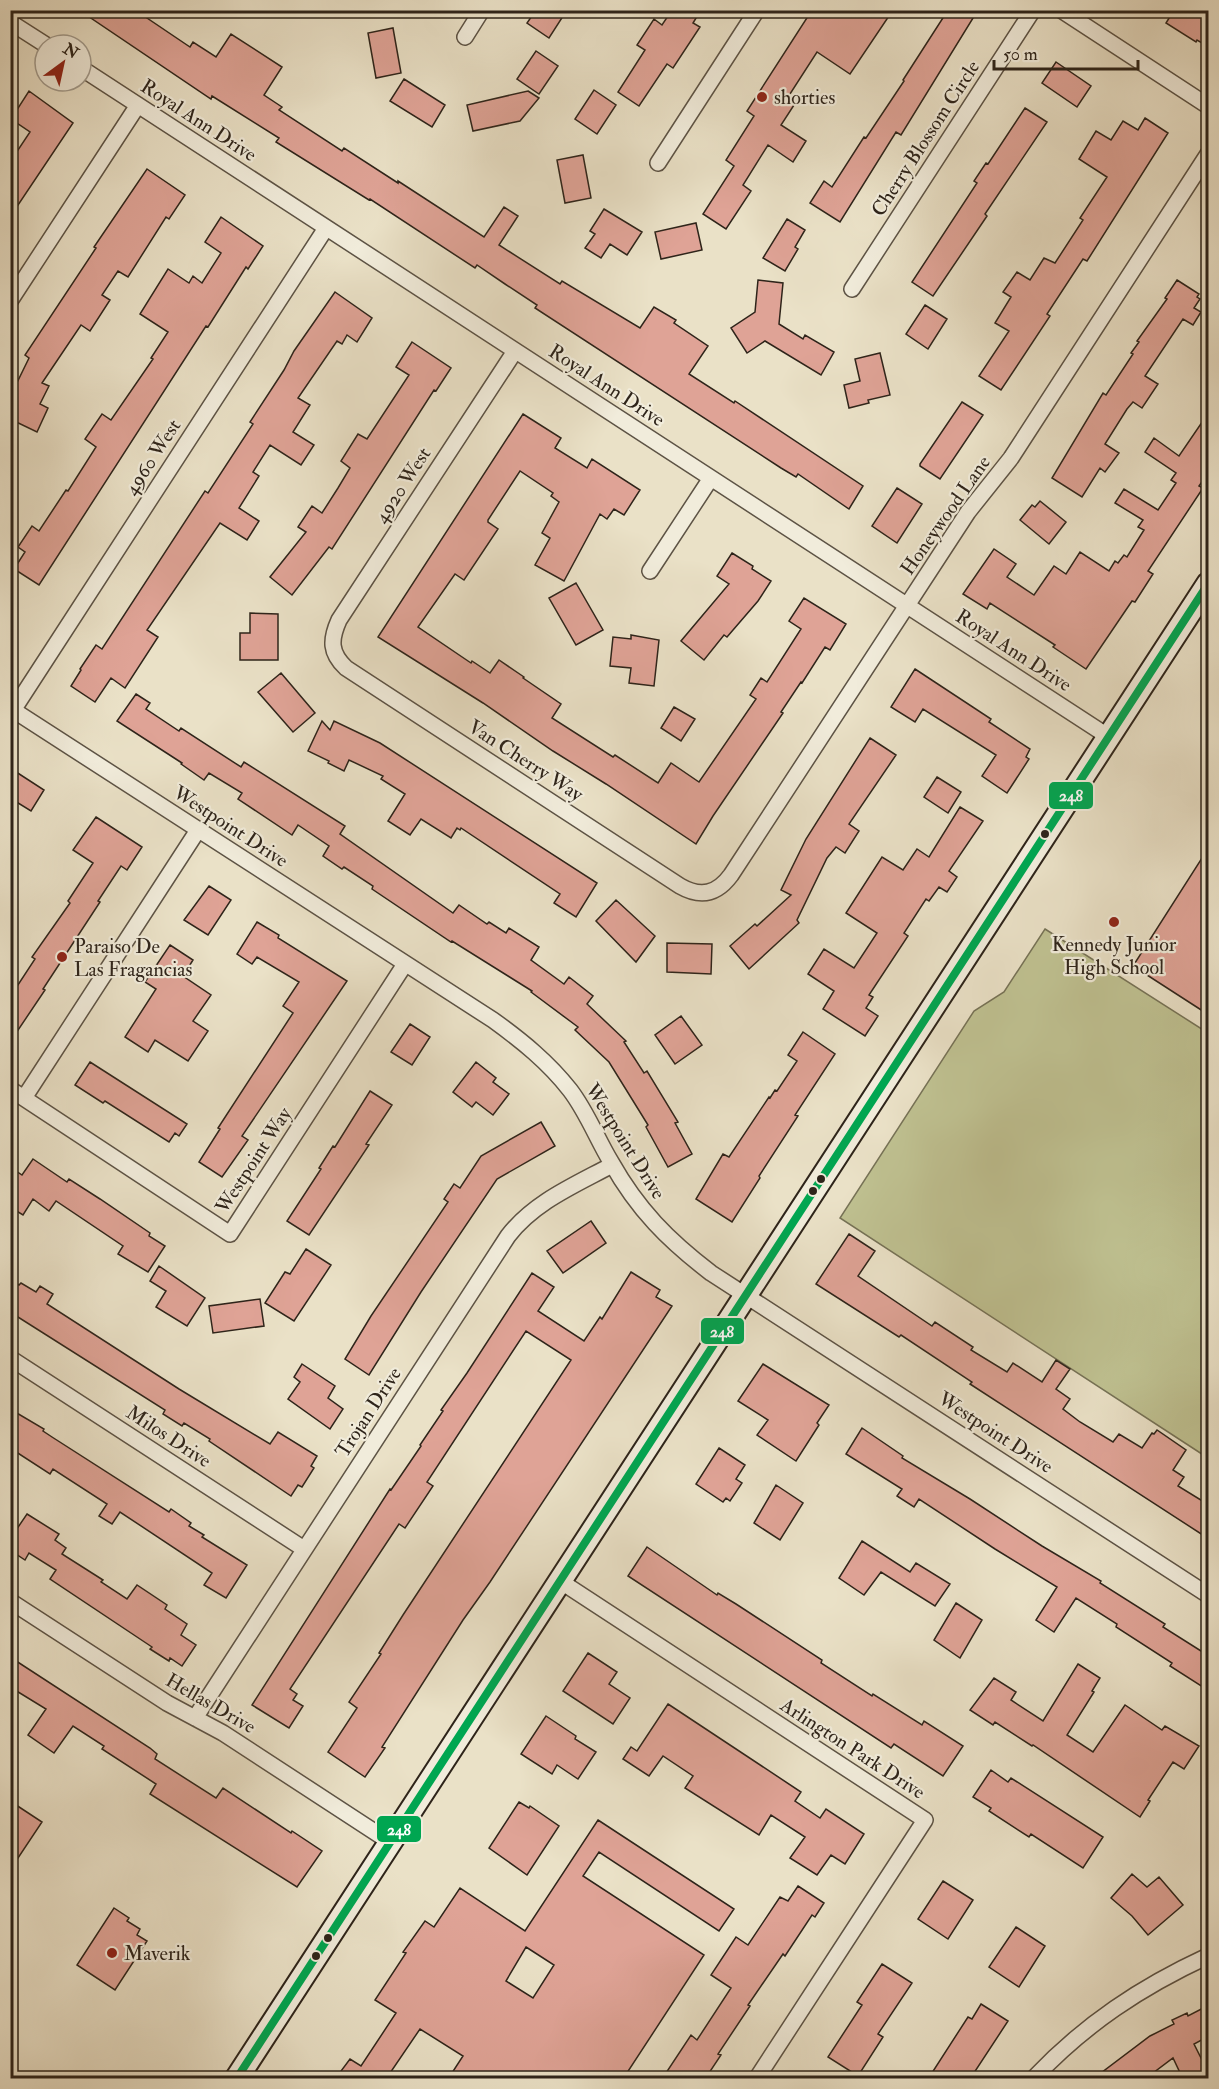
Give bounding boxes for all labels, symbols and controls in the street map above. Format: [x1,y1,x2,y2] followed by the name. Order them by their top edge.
[33,33,93,93] north arrow
[994,33,1138,71] scale bar
[58,38,83,64] text: N
[1003,43,1038,66] text: 50 m
[866,56,985,221] street label: Cherry Blossom Circle
[136,74,261,167] street label: Royal Ann Drive
[774,85,835,110] place label: shorties
[755,90,769,104] marker: shorties
[544,339,669,432] street label: Royal Ann Drive
[119,414,187,500] street label: 4960 West
[369,442,437,528] street label: 4920 West
[895,451,996,580] street label: Honeywood Lane
[951,604,1076,697] street label: Royal Ann Drive
[464,714,589,808] street label: Van Cherry Way
[167,779,293,874] street label: Westpoint Drive
[1048,781,1094,810] line badge: 248
[1059,786,1084,806] text: 248
[1039,828,1051,840] unlabelled marker
[1107,915,1121,929] marker: Kennedy Junior High School
[1052,932,1177,980] place label: Kennedy Junior High School
[74,934,192,982] place label: Paraiso De Las Fragancias
[55,950,69,964] marker: Paraiso De Las Fragancias
[579,1078,671,1204] street label: Westpoint Drive
[209,1101,298,1219] street label: Westpoint Way
[815,1173,827,1185] unlabelled marker
[807,1185,819,1197] unlabelled marker
[700,1317,745,1345] line badge: 248
[710,1322,735,1342] text: 248
[330,1362,407,1462] street label: Trojan Drive
[932,1385,1058,1480] street label: Westpoint Drive
[122,1400,216,1473] street label: Milos Drive
[161,1668,260,1739] street label: Hellas Drive
[775,1692,930,1805] street label: Arlington Park Drive
[376,1815,422,1843] line badge: 248
[387,1820,412,1840] text: 248
[322,1932,334,1944] unlabelled marker
[124,1941,191,1966] place label: Maverik
[105,1946,119,1960] marker: Maverik
[310,1950,322,1962] unlabelled marker

